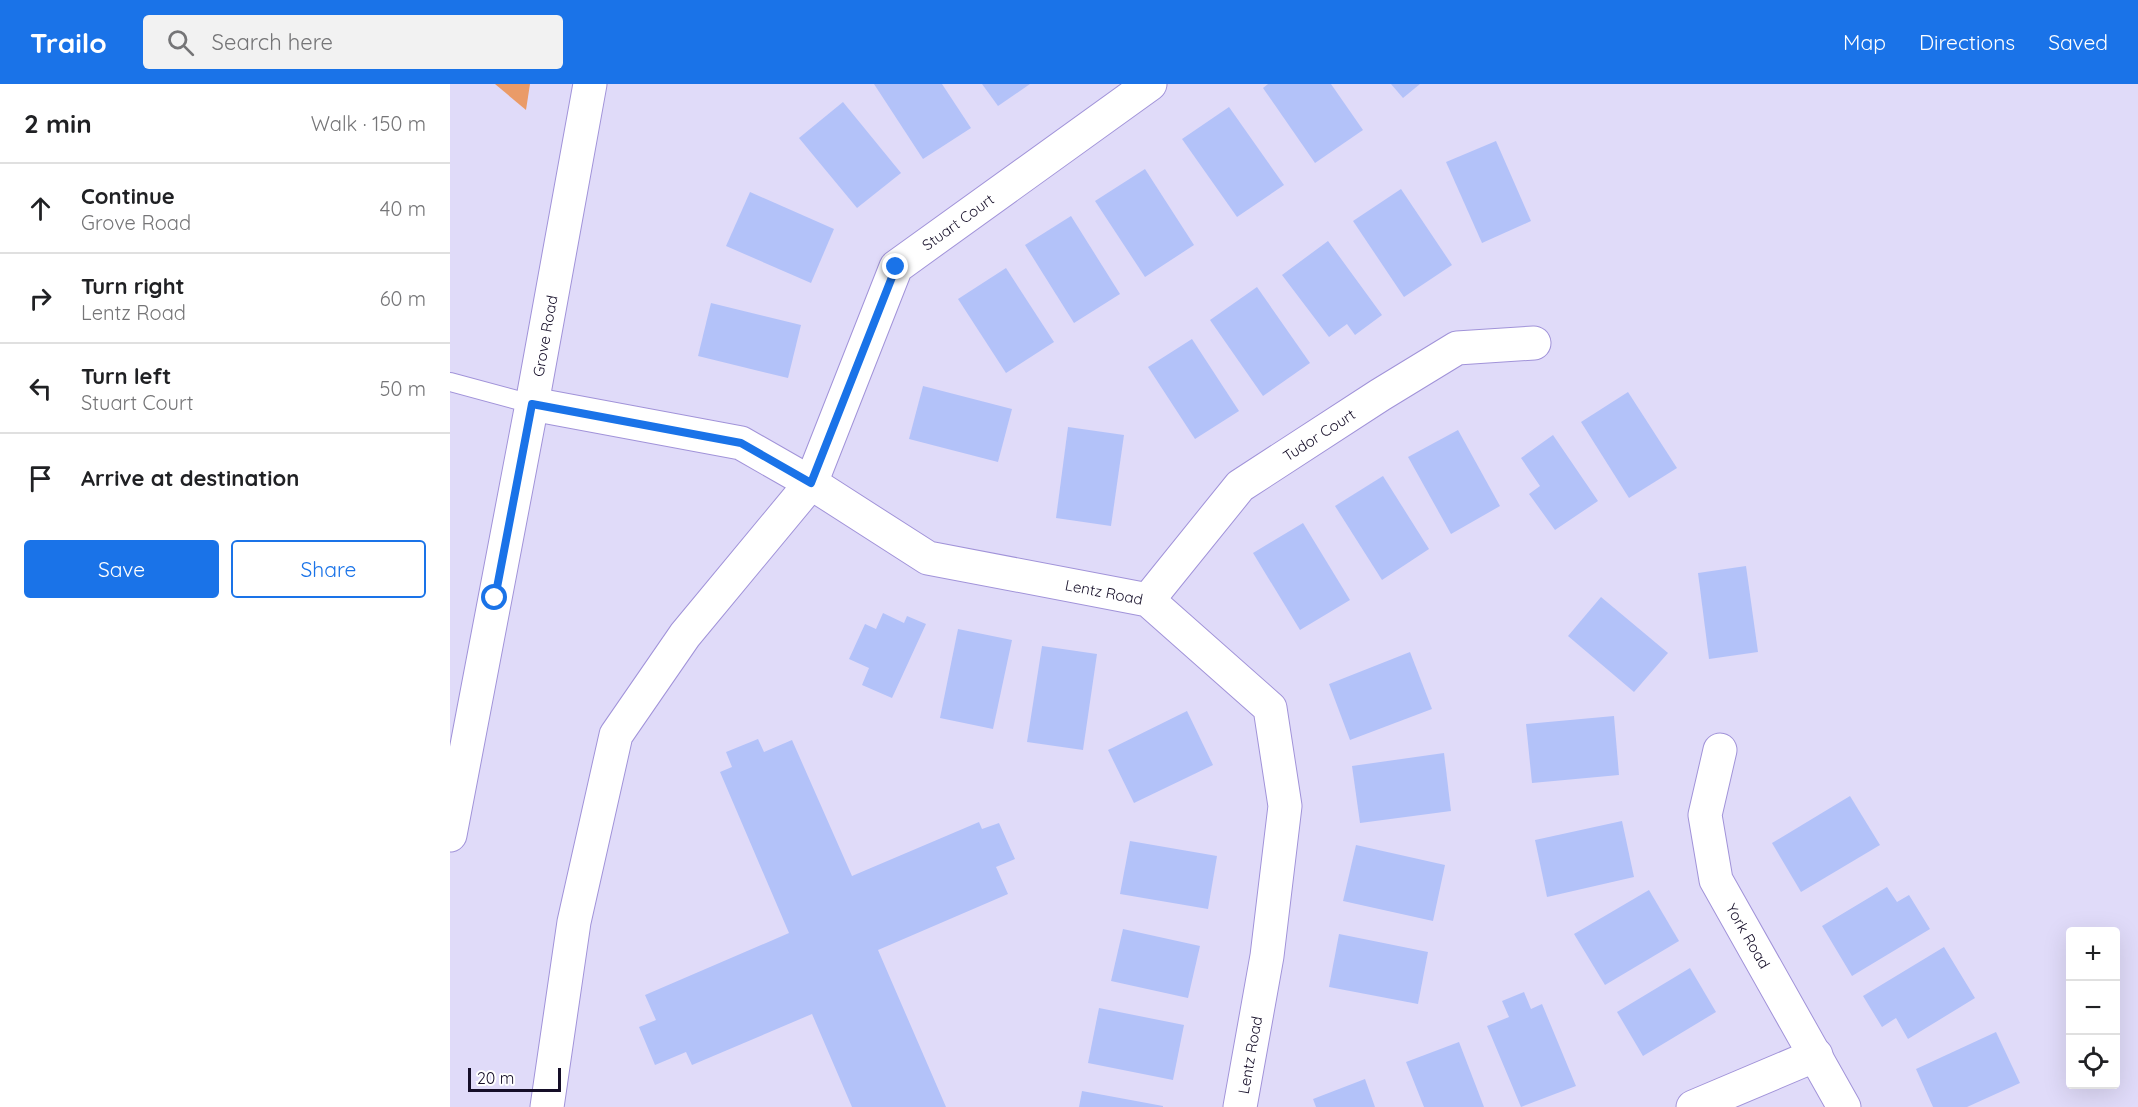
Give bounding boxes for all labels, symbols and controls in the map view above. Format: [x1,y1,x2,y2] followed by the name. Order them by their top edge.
[143,15,563,69] search box
[30,25,107,60] text: Trailo
[164,26,197,59] icon: search
[212,28,333,56] text: Search here
[1843,29,1886,55] text: Map
[1919,29,2015,55] text: Directions
[2048,29,2108,55] text: Saved
[24,107,92,140] text: 2 min
[311,111,426,136] text: Walk · 150 m
[81,182,175,210] text: Continue
[918,190,998,254] street label: Stuart Court
[24,192,57,225] icon: ahead
[380,196,426,221] text: 40 m
[81,210,191,235] text: Grove Road
[882,253,908,279] route end
[81,272,185,300] text: Turn right
[24,282,57,315] icon: right
[380,286,426,311] text: 60 m
[528,294,562,378] street label: Grove Road
[81,300,186,325] text: Lentz Road
[81,362,171,390] text: Turn left
[24,372,57,405] icon: left
[380,376,426,401] text: 50 m
[81,390,193,415] text: Stuart Court
[1279,405,1359,465] street label: Tudor Court
[24,462,57,495] icon: arrive
[81,464,299,492] text: Arrive at destination
[24,540,219,598] button: Save
[231,540,426,598] button: Share
[1064,575,1144,609] street label: Lentz Road
[481,584,507,610] route start
[1722,900,1774,972] street label: York Road
[2066,927,2120,1089] map controls
[2066,927,2120,981] button: +
[2066,981,2120,1035] button: −
[1234,1015,1266,1095] street label: Lentz Road
[2066,1035,2120,1089] button: locate
[468,1065,561,1092] scale bar
[477,1068,514,1088] text: 20 m

